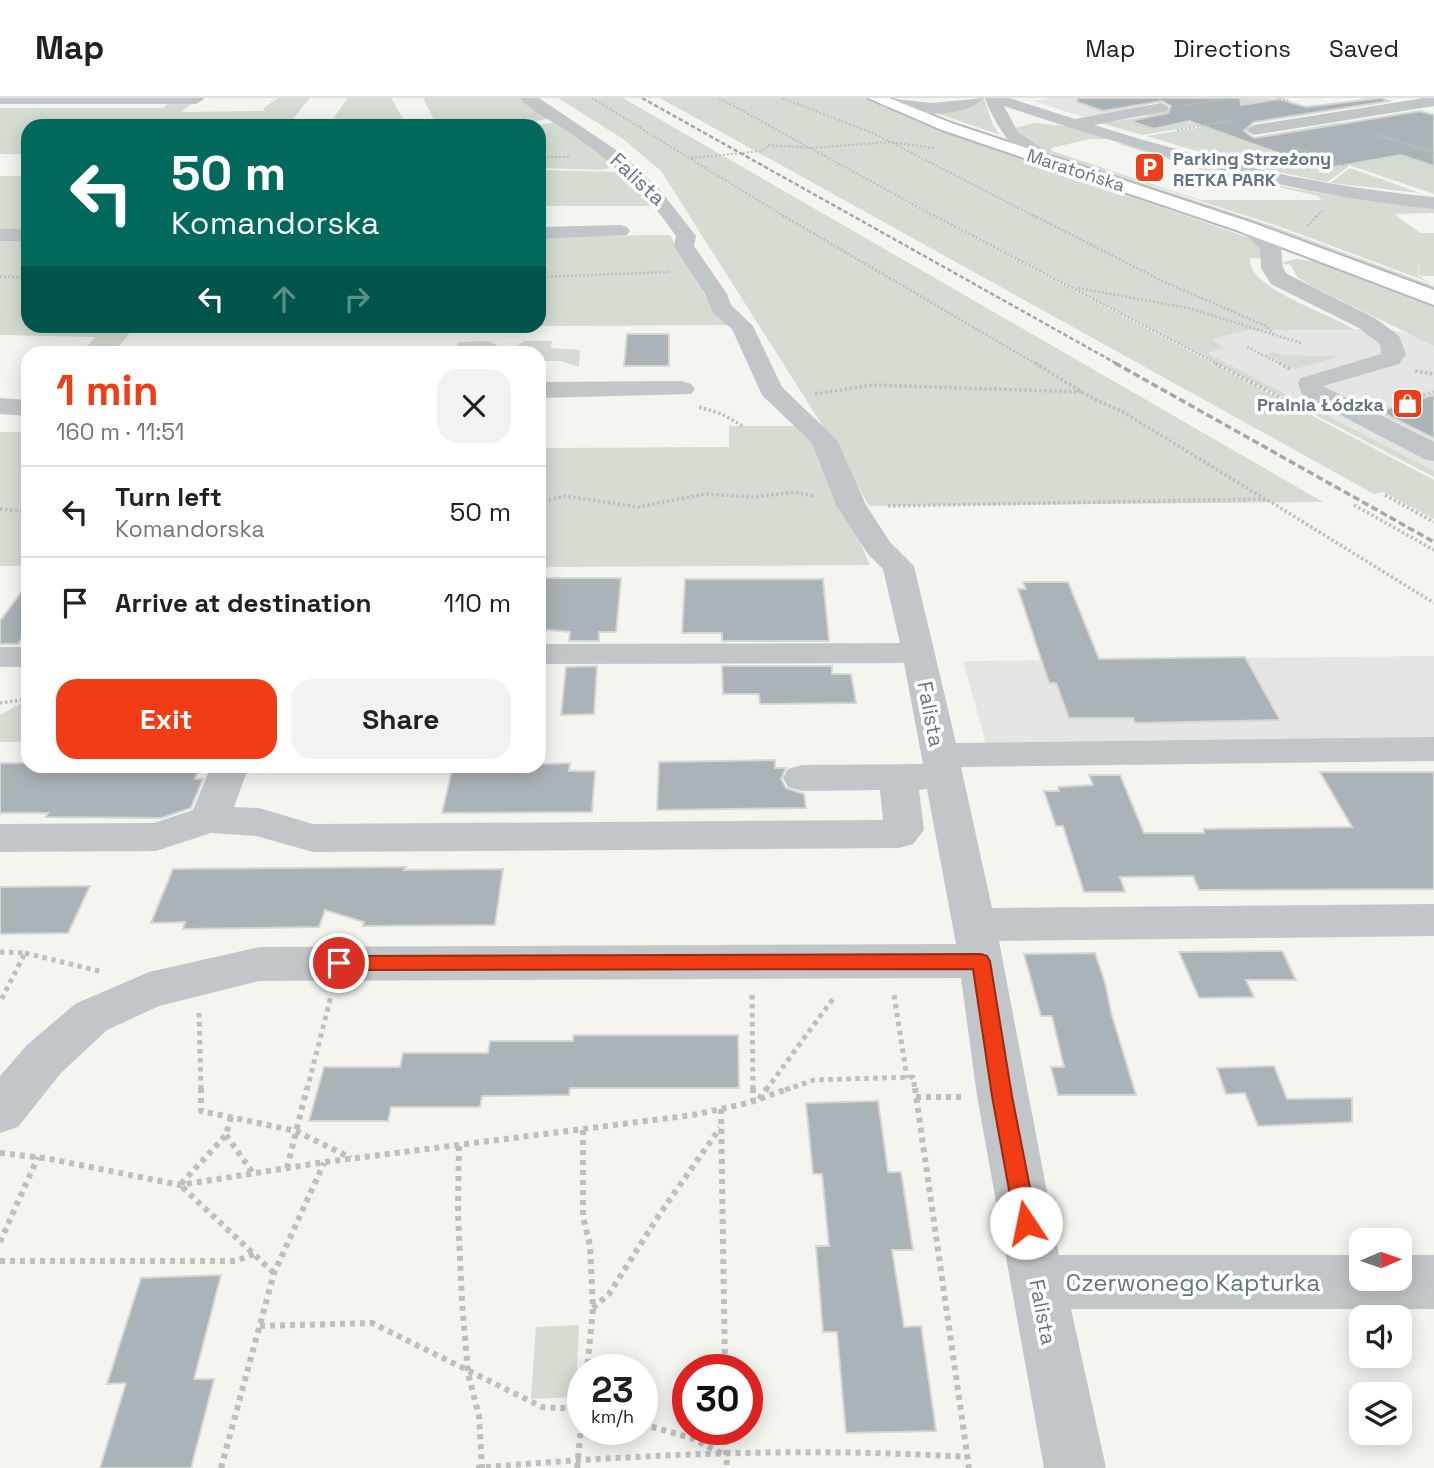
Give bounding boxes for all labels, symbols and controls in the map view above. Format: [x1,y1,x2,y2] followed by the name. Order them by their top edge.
[35,27,104,69] text: Map
[1085,33,1135,64] text: Map
[1173,33,1291,64] text: Directions
[1329,33,1399,64] text: Saved
[171,142,286,204] text: 50 m
[1024,143,1128,197] street label: Maratońska
[56,147,147,238] icon: left
[605,147,671,211] street label: Falista
[1173,147,1331,191] place label: Parking Strzeżony RETKA PARK
[1133,151,1167,185] parking icon: Parking Strzeżony RETKA PARK
[171,203,379,243] text: Komandorska
[192,280,230,318] icon: left
[265,280,303,318] icon: ahead
[338,280,376,318] icon: right
[56,364,159,417] text: 1 min
[437,369,511,443] button: close
[1390,387,1424,421] shop icon: Pralnia Łódzka
[1257,393,1385,416] place label: Pralnia Łódzka
[56,417,184,447] text: 160 m · 11:51
[115,480,222,514] text: Turn left
[56,493,94,531] icon: left
[450,495,511,529] text: 50 m
[115,514,265,544] text: Komandorska
[56,584,94,622] icon: arrive
[115,586,372,620] text: Arrive at destination
[444,586,511,620] text: 110 m
[56,679,277,759] button: Exit
[291,679,511,759] button: Share
[911,679,951,749] street label: Falista
[309,933,369,993] pin
[320,944,358,982] icon: arrive
[989,1186,1063,1260] position arrow
[1349,1228,1412,1292] north arrow
[1349,1228,1412,1445] map controls
[1066,1267,1320,1298] street label: Czerwonego Kapturka
[1023,1277,1063,1347] street label: Falista
[1349,1305,1412,1368] button: sound
[672,1354,763,1445] speed limit sign: 30
[591,1368,634,1412] text: 23
[1349,1382,1412,1445] button: layers
[591,1405,634,1428] text: km/h

